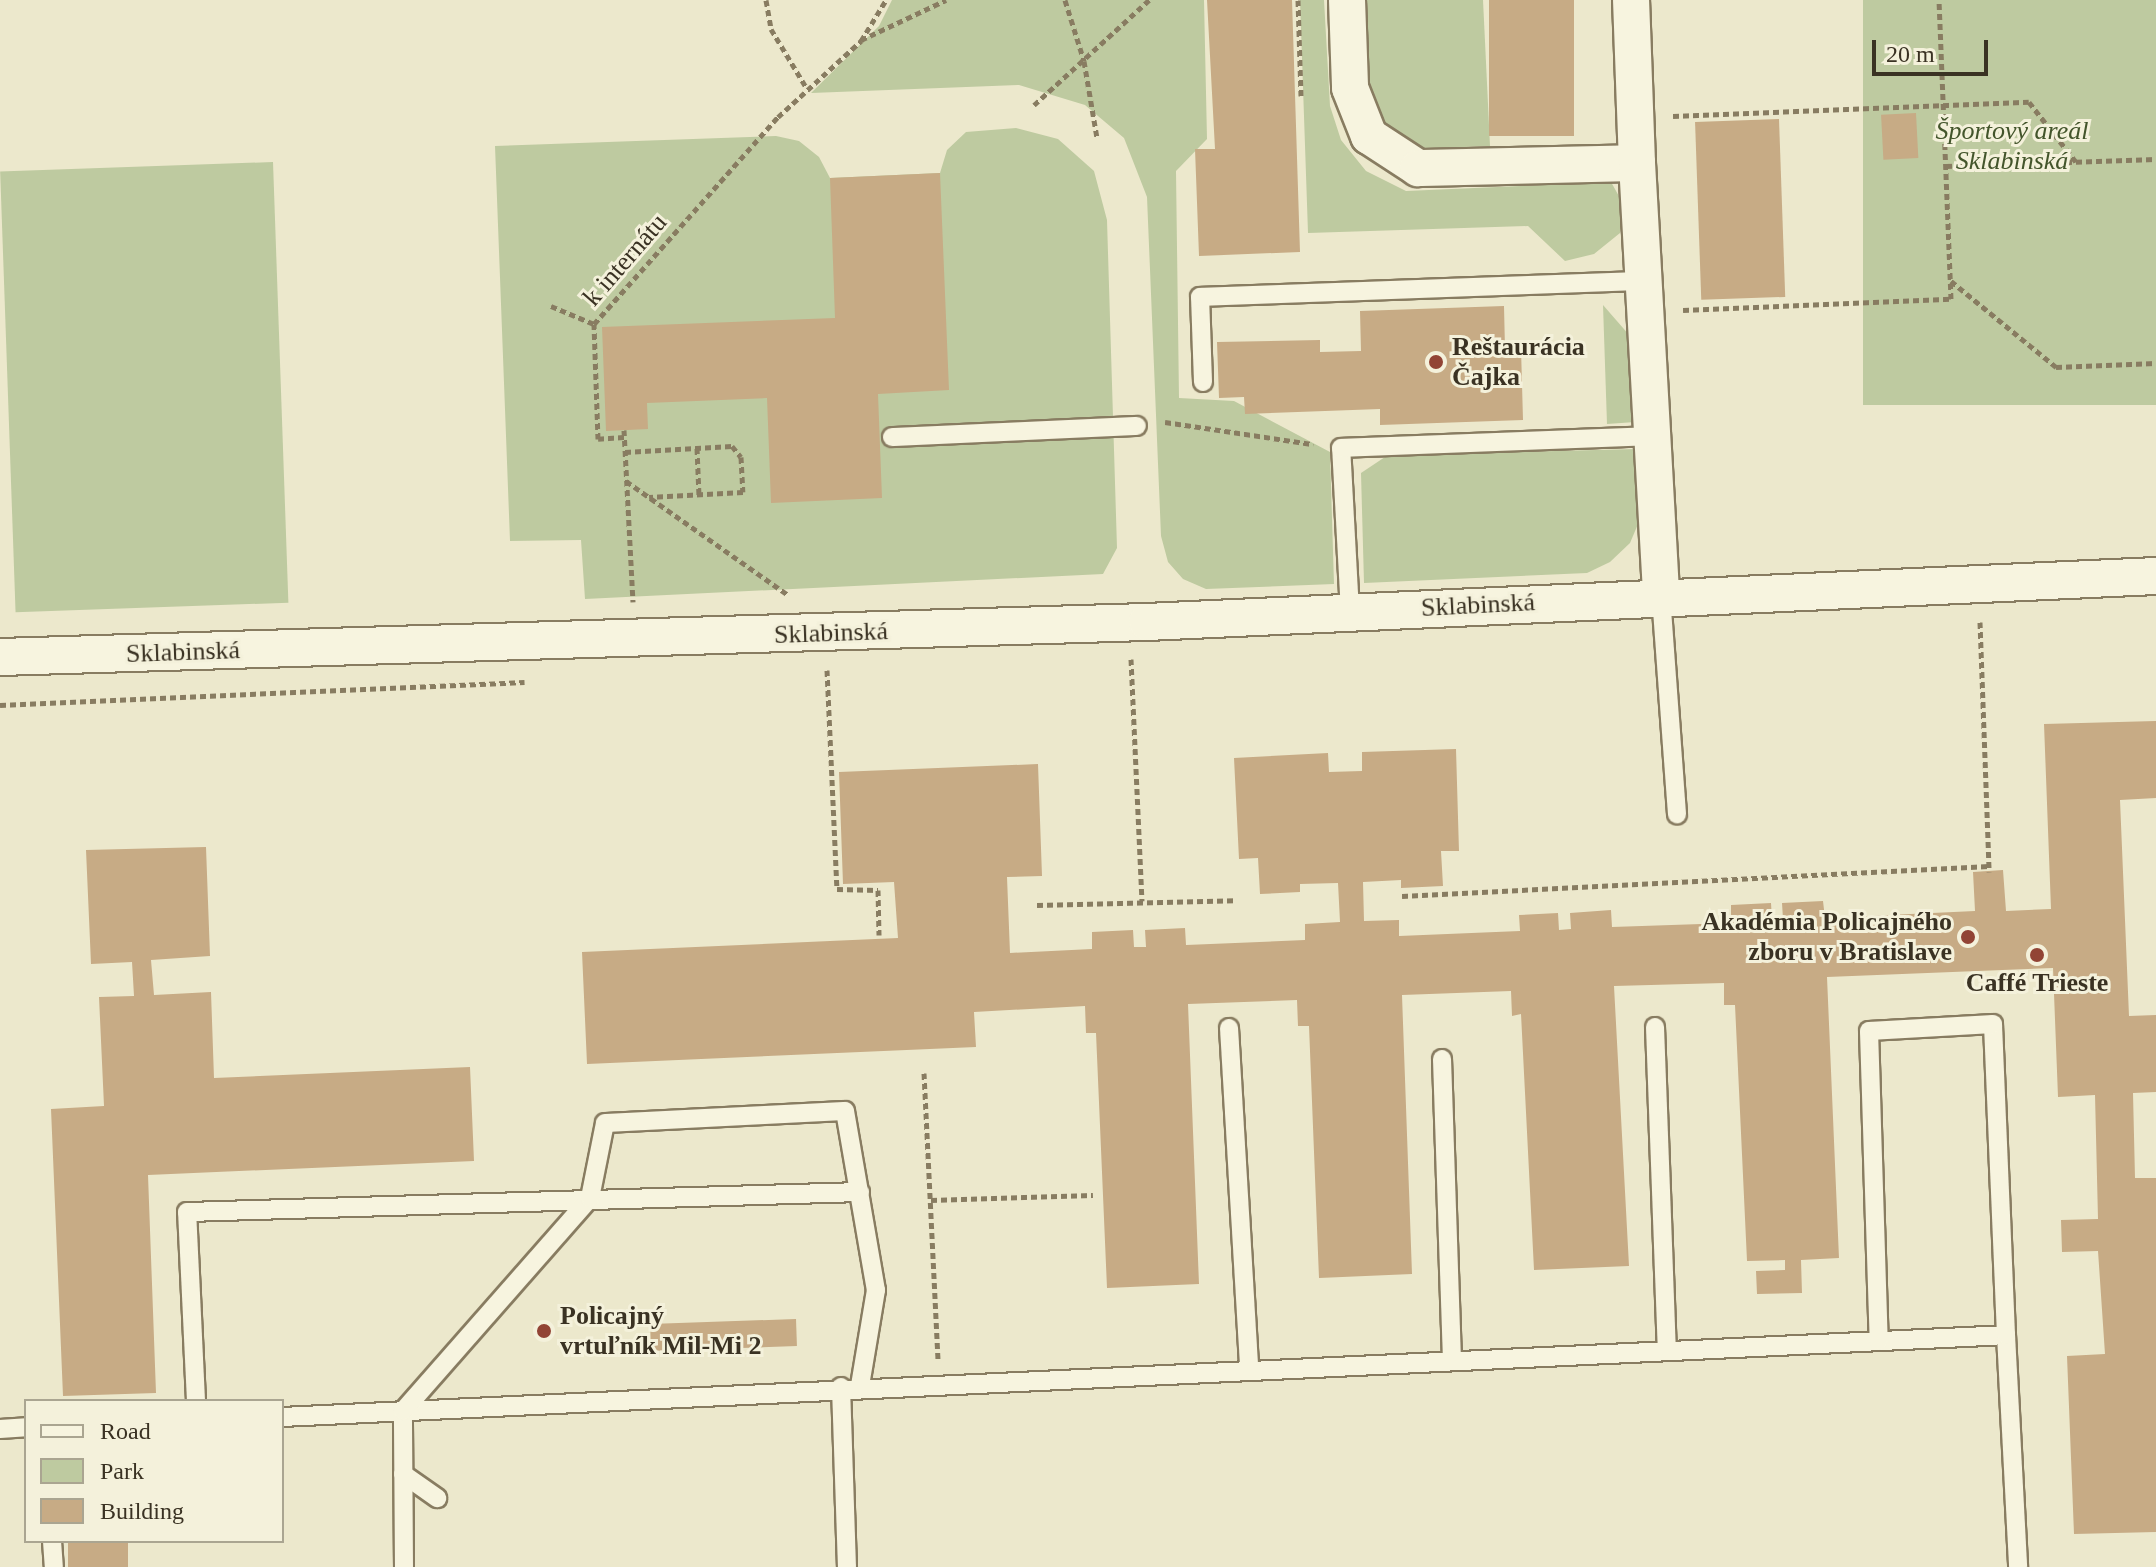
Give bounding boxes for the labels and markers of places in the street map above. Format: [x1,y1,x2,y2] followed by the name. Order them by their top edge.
[1452,331,1585,392] place label: Reštaurácia Čajka
[1427,353,1445,371] marker: Reštaurácia Čajka
[1701,906,1952,968] place label: Akadémia Policajného zboru v Bratislave
[1959,928,1977,946] marker: Akadémia Policajného zboru v Bratislave
[2028,946,2046,964] marker: Caffé Trieste
[1965,967,2109,999] place label: Caffé Trieste
[560,1300,761,1362] place label: Policajný vrtuľník Mil-Mi 2
[535,1322,553,1340] marker: Policajný vrtuľník Mil-Mi 2

